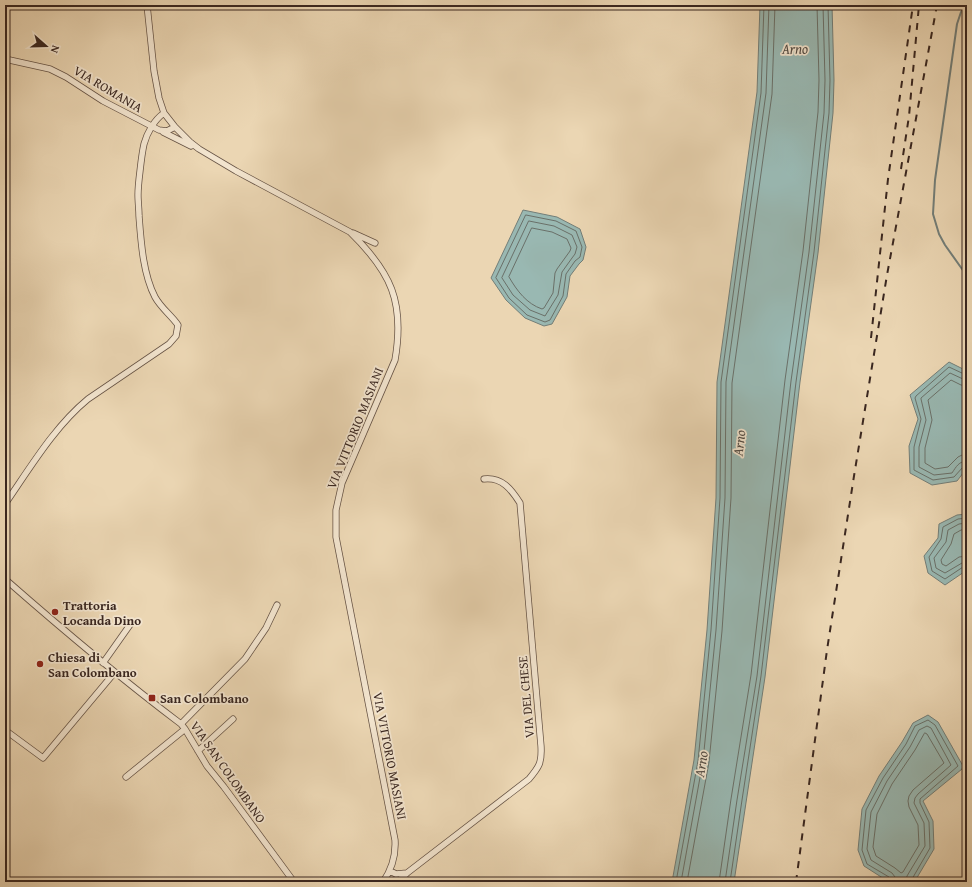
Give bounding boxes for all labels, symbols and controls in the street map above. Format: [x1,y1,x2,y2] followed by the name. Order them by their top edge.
[26,26,66,66] north arrow
[781,39,808,59] water label: Arno
[46,43,64,56] text: N
[70,61,146,117] street label: VIA ROMANIA
[322,364,388,492] street label: VIA VITTORIO MASIANI
[728,429,750,458] water label: Arno
[63,596,141,630] place label: Trattoria Locanda Dino
[50,607,60,617] marker: Trattoria Locanda Dino
[48,648,137,682] place label: Chiesa di San Colombano
[513,655,539,739] street label: VIA DEL CHESE
[35,659,45,669] marker: Chiesa di San Colombano
[160,689,249,708] place label: San Colombano
[368,690,412,822] street label: VIA VITTORIO MASIANI
[147,693,157,703] marker: San Colombano
[186,717,270,827] street label: VIA SAN COLOMBANO
[689,750,713,779] water label: Arno

